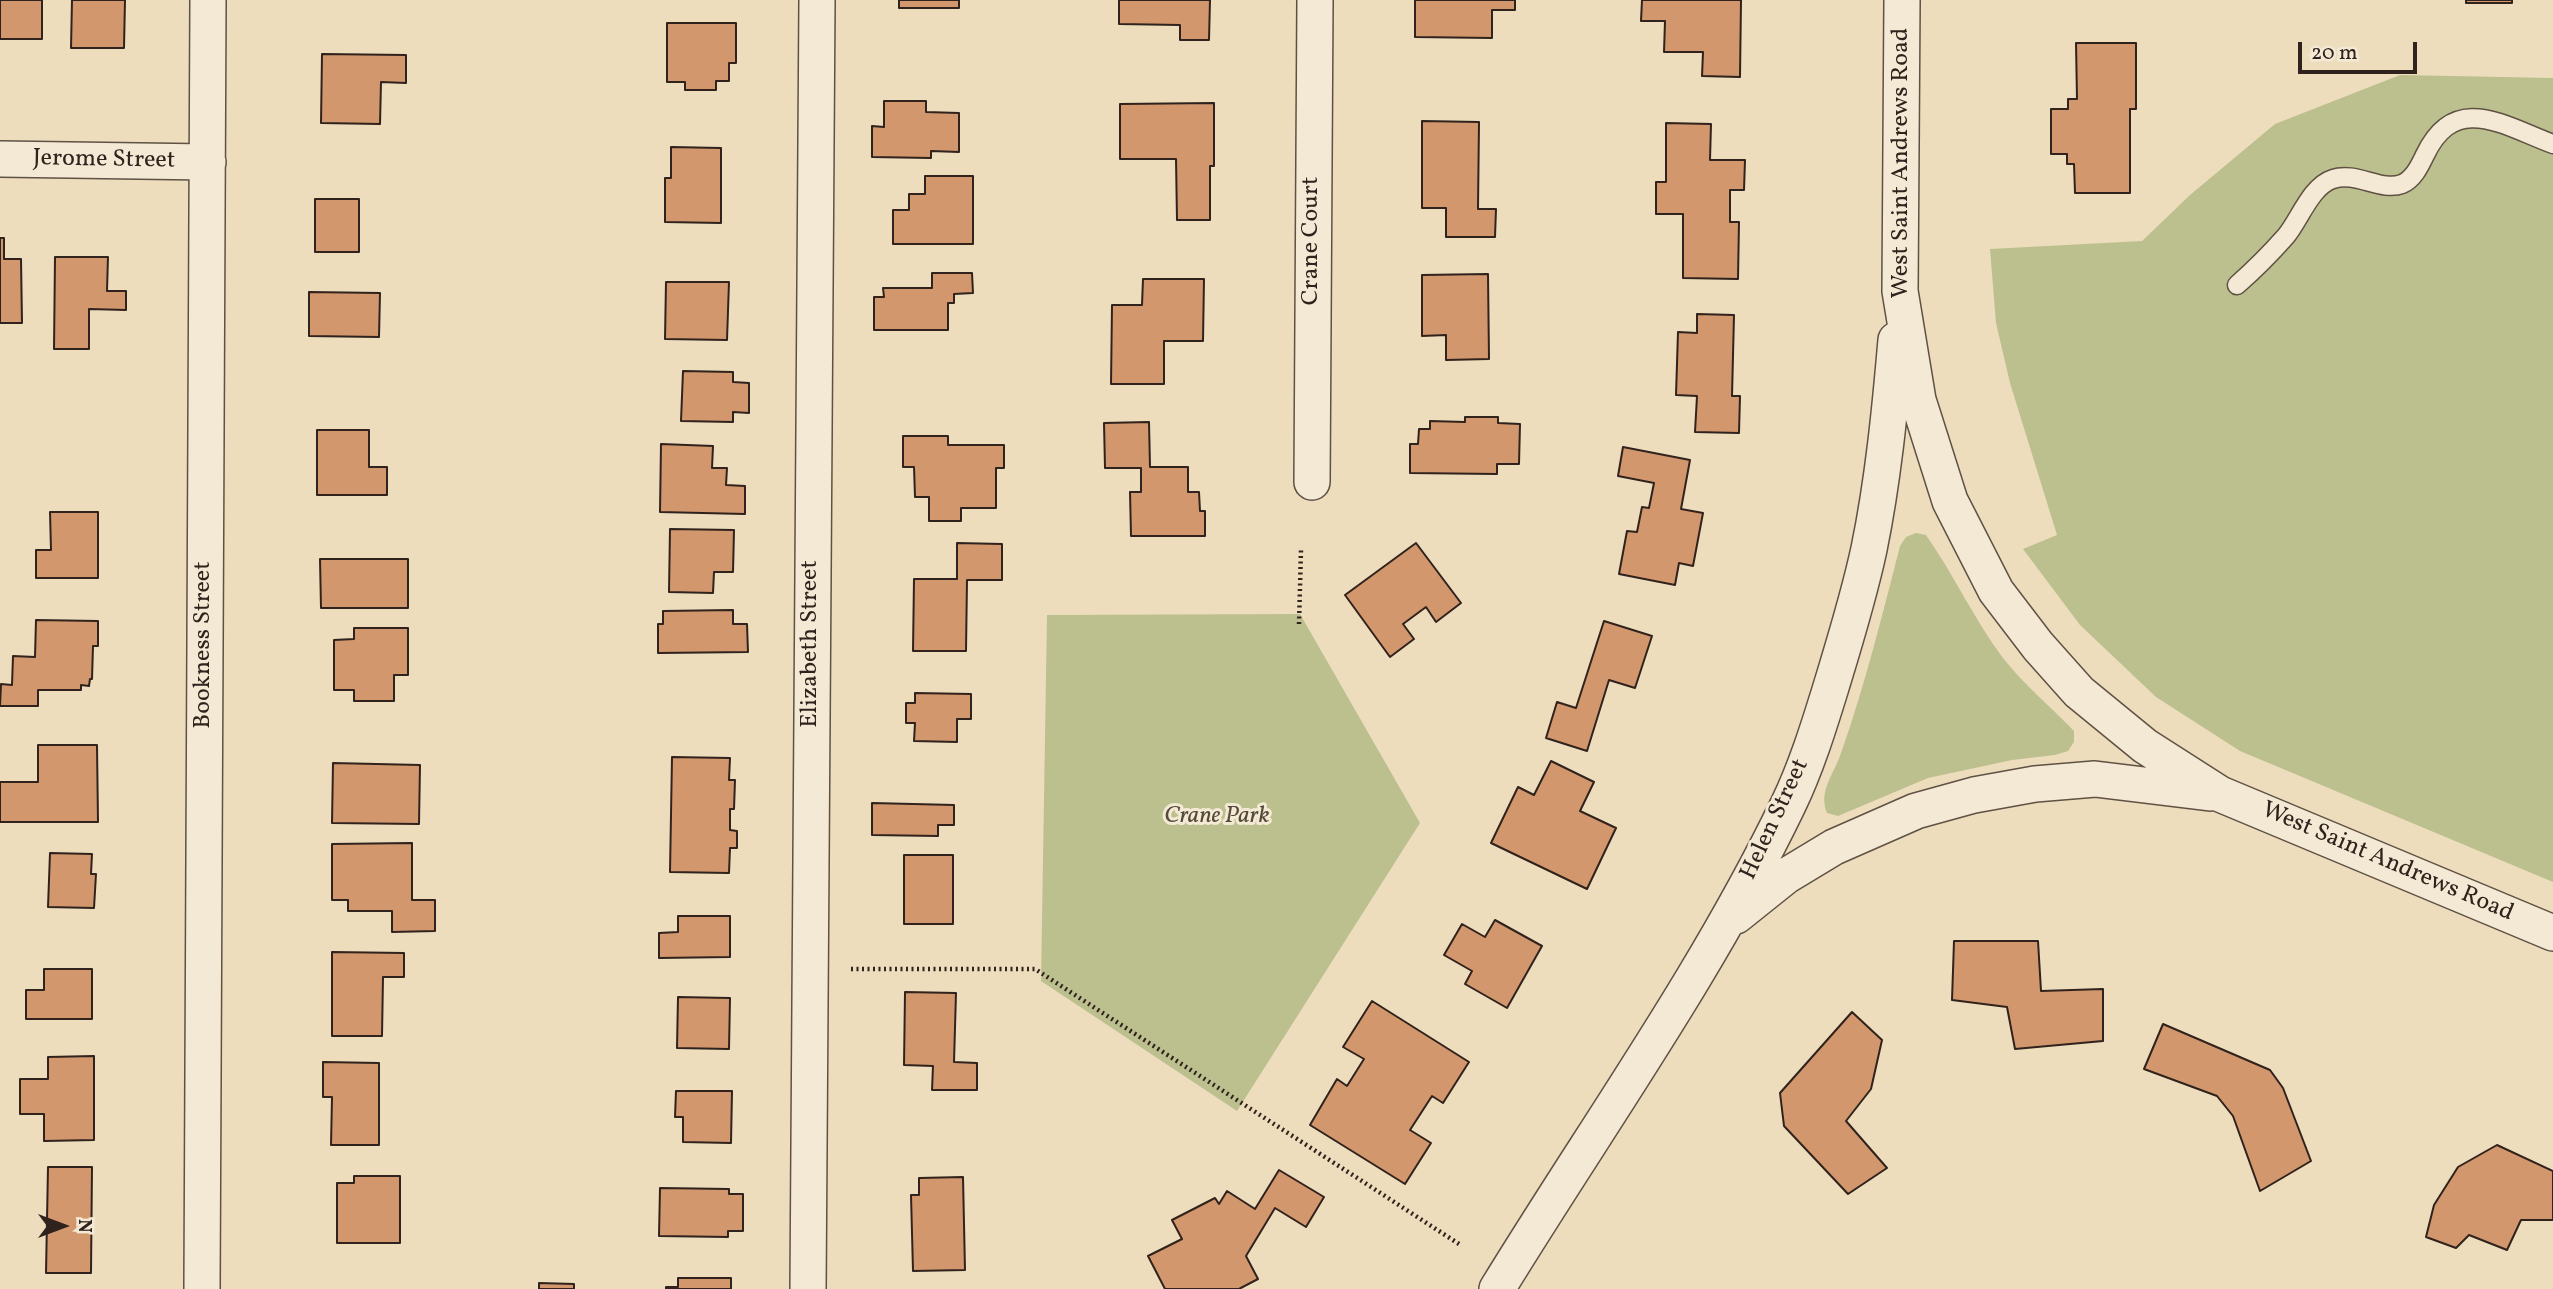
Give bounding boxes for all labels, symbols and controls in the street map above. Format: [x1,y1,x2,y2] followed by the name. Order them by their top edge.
[1889,28,1917,298] street label: West Saint Andrews Road
[2301,28,2420,72] scale bar
[2311,39,2357,68] text: 20 m
[33,145,175,177] street label: Jerome Street
[1299,177,1327,305] street label: Crane Court
[798,560,826,728] street label: Elizabeth Street
[191,561,219,729] street label: Bookness Street
[1735,755,1817,885] street label: Helen Street
[2257,797,2517,929] street label: West Saint Andrews Road
[1164,804,1270,832] park label: Crane Park
[28,1191,98,1261] north arrow
[71,1219,97,1233] text: N

